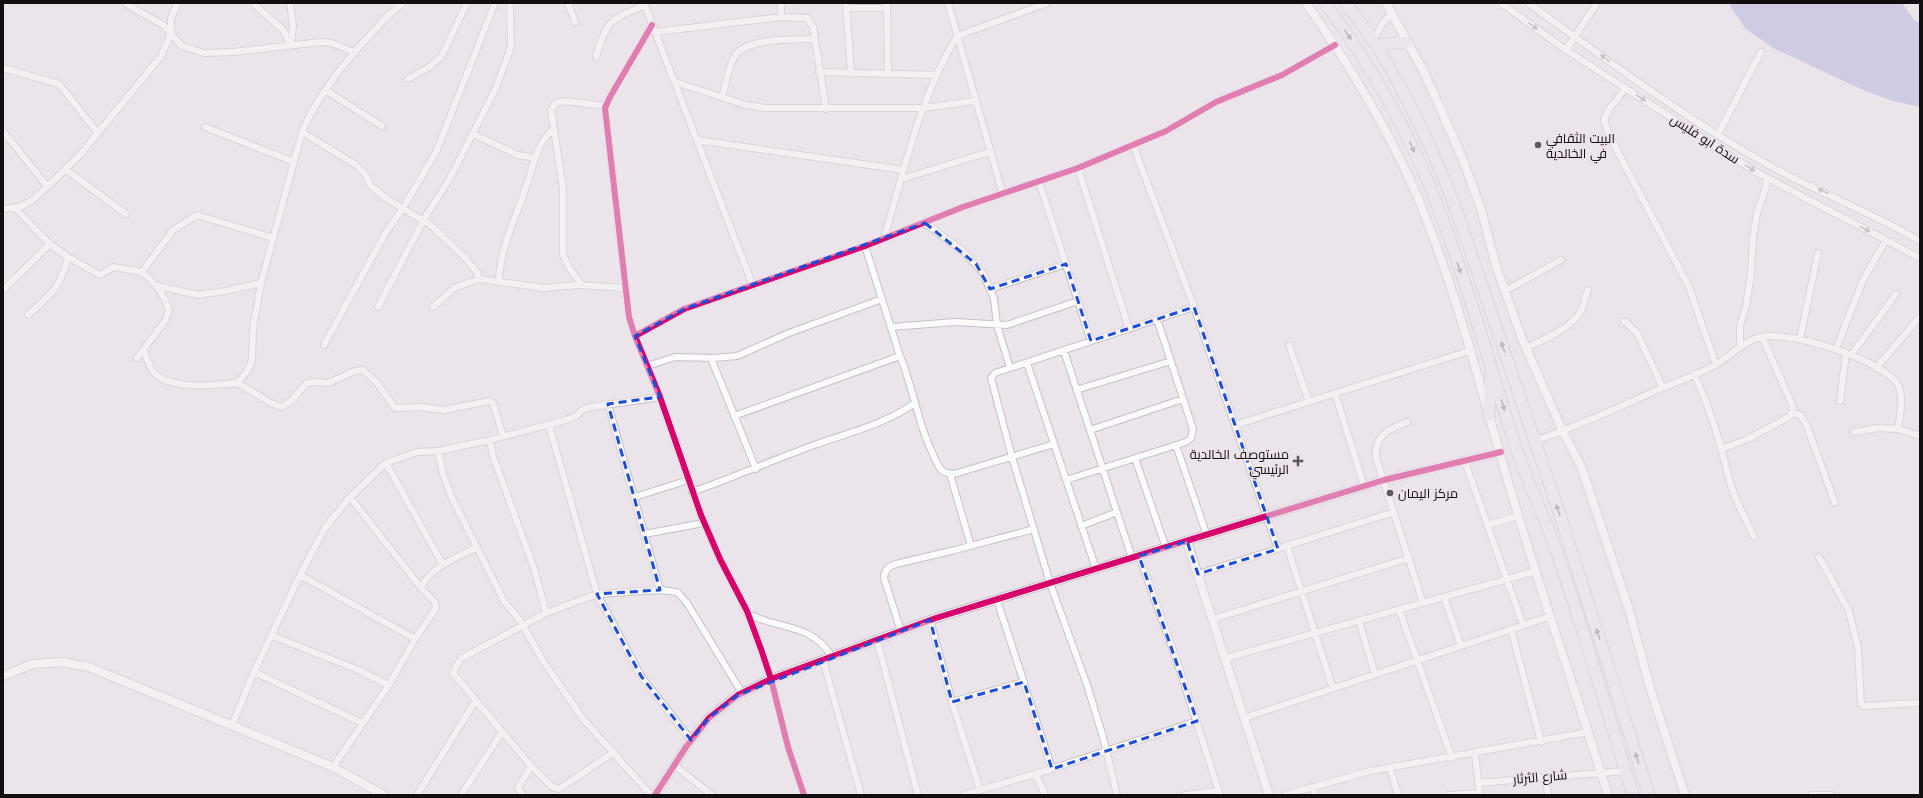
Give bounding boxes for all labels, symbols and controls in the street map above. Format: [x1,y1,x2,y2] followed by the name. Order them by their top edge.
[1528,22,1538,30] one-way arrow
[1344,29,1351,40] one-way arrow
[1600,54,1610,62] one-way arrow
[1636,94,1646,102] one-way arrow
[1667,110,1743,168] street label: سدة ابو فليس
[1546,130,1615,164] place label: البيت الثقافي في الخالدية
[1533,140,1543,150] marker: البيت الثقافي في الخالدية
[1409,142,1415,153] one-way arrow
[1744,165,1756,172] one-way arrow
[1817,188,1829,194] one-way arrow
[1860,226,1871,232] one-way arrow
[1456,263,1462,275] one-way arrow
[1499,341,1505,353] one-way arrow
[1500,400,1506,412] one-way arrow
[1190,446,1289,480] place label: مستوصف الخالدية الرئيسي
[1292,455,1304,467] marker: مستوصف الخالدية الرئيسي
[1398,485,1458,502] place label: مركز اليمان
[1385,488,1395,498] marker: مركز اليمان
[1555,504,1561,516] one-way arrow
[1595,628,1601,640] one-way arrow
[1634,751,1640,763] one-way arrow
[1511,766,1568,788] street label: شارع الثرثار

